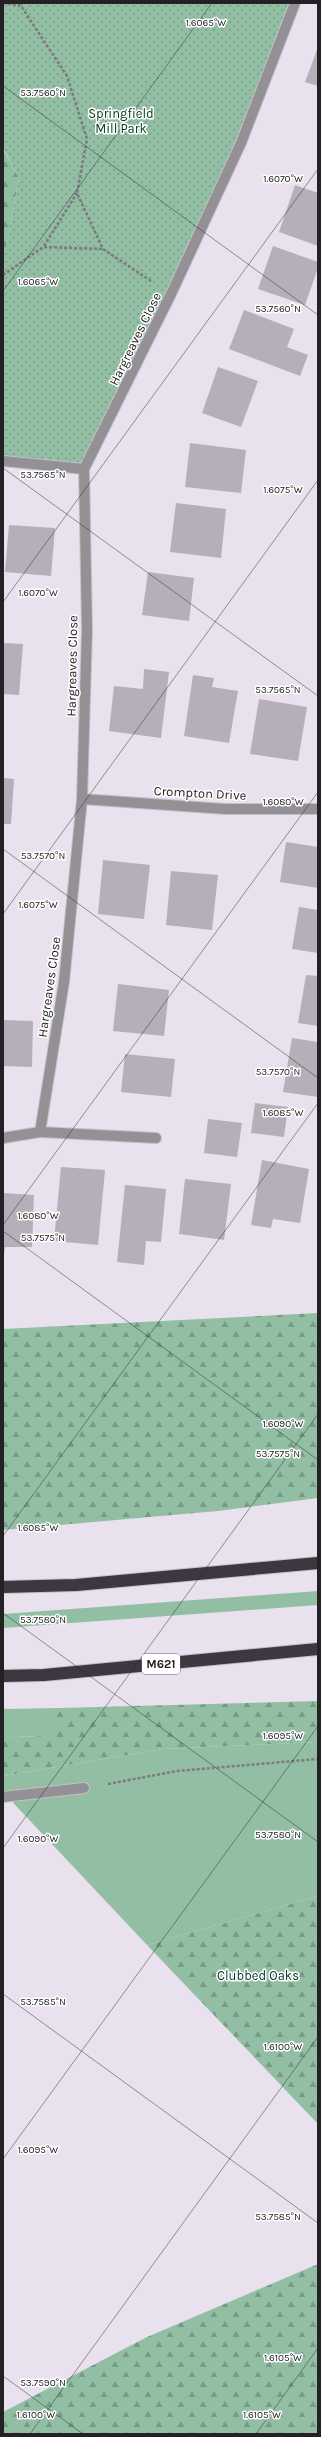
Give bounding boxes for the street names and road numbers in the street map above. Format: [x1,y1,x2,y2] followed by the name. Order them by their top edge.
[106,290,164,388] street label: Hargreaves Close
[64,615,80,717] street label: Hargreaves Close
[153,783,247,803] street label: Crompton Drive
[35,935,64,1038] street label: Hargreaves Close
[142,1654,180,1674] road number: M621

